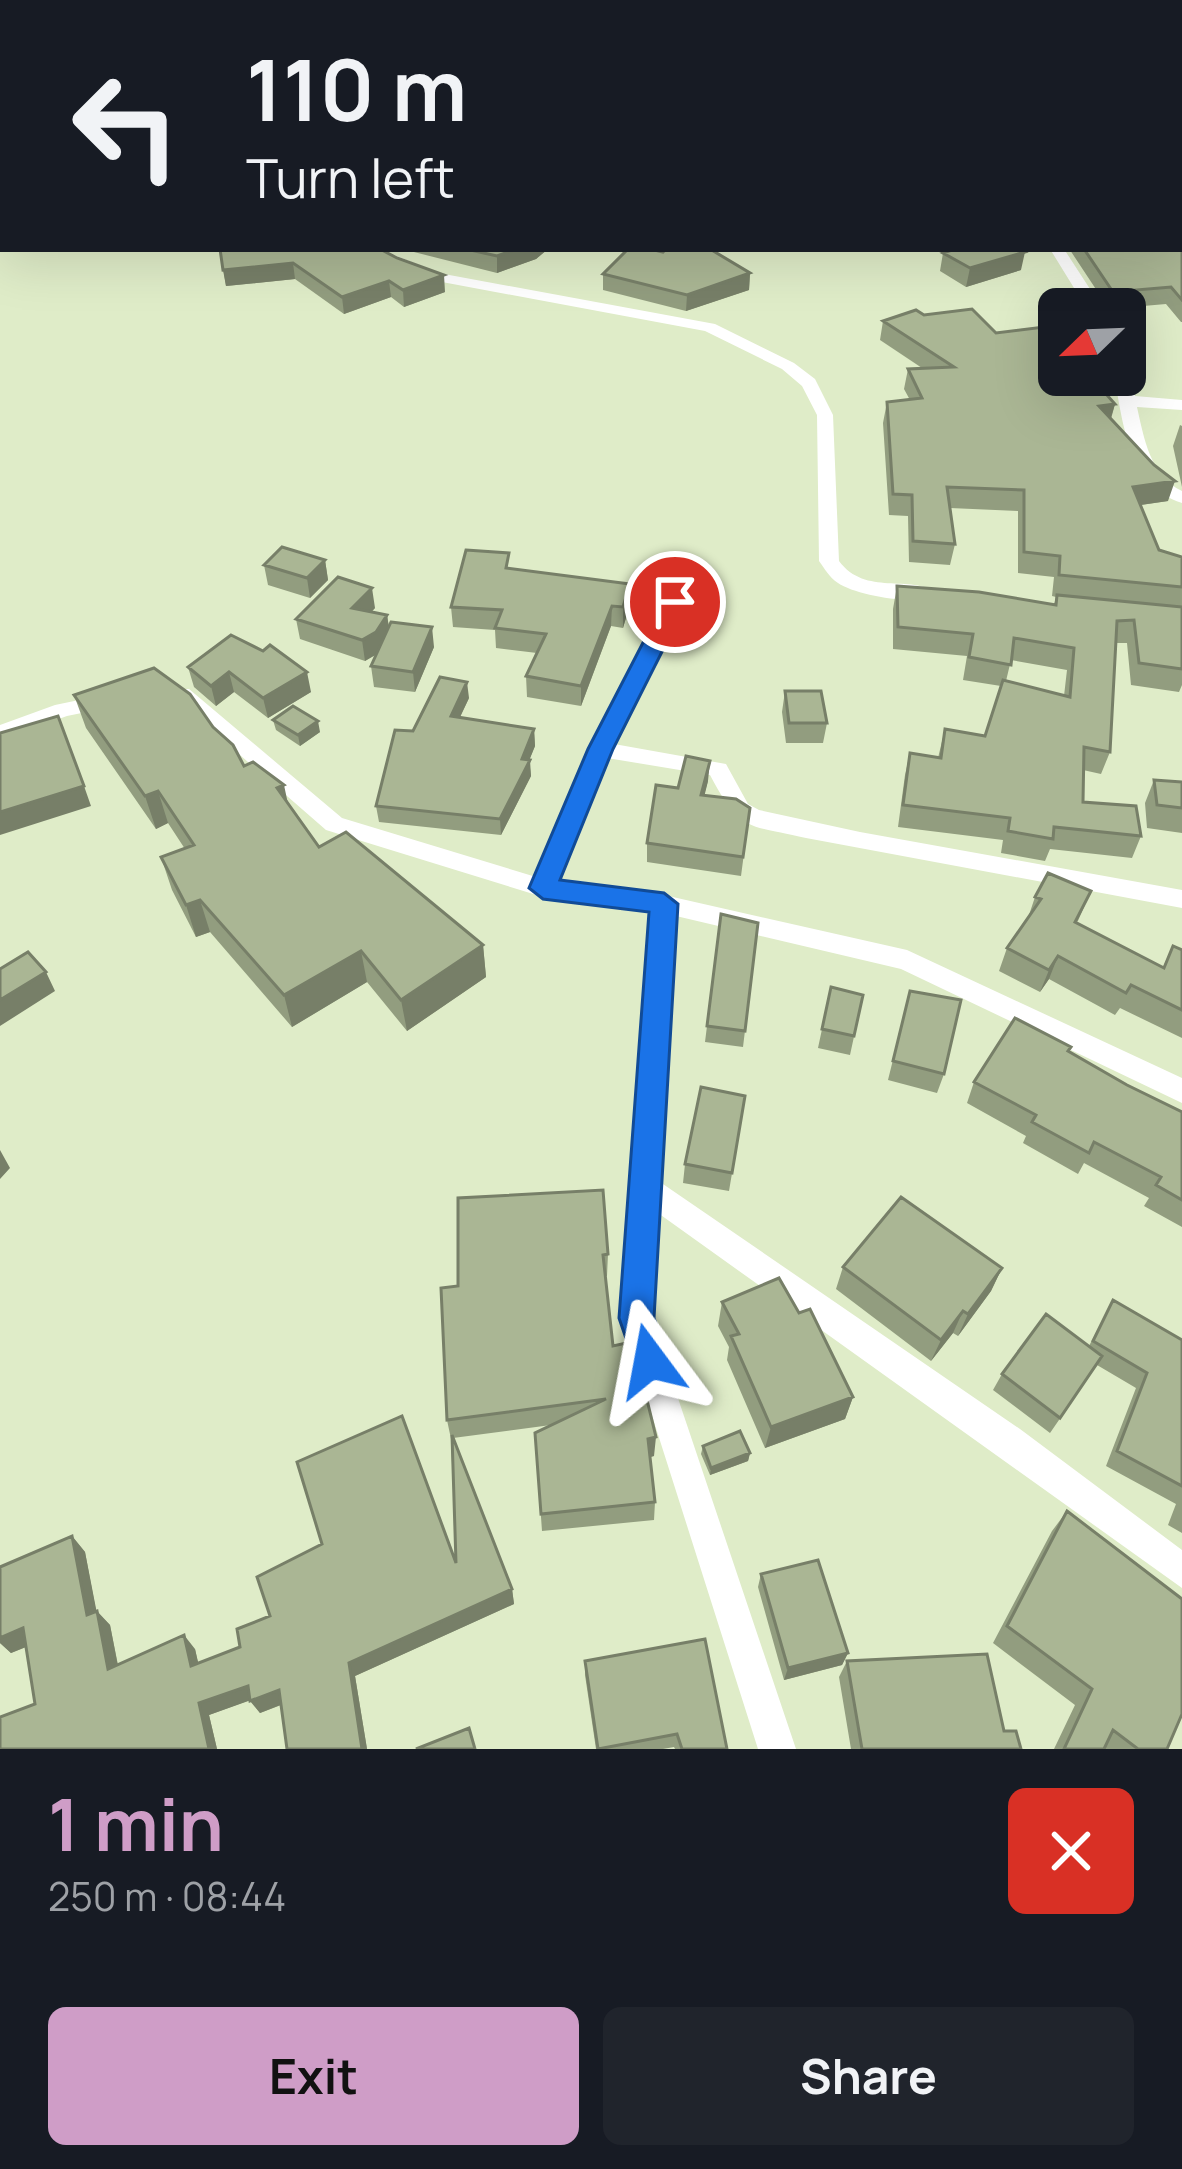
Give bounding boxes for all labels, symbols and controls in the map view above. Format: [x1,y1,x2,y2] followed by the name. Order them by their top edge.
[246,31,467,146] text: 110 m
[48,48,204,204] icon: left
[246,140,455,214] text: Turn left
[1038,288,1146,396] north arrow
[1038,288,1146,396] map controls
[624,551,726,653] pin
[642,569,708,635] icon: arrive
[587,1298,713,1424] position arrow
[48,1774,224,1873] text: 1 min
[1008,1788,1134,1914] button: close
[48,1869,286,1923] text: 250 m · 08:44
[48,2007,579,2145] button: Exit
[603,2007,1134,2145] button: Share

